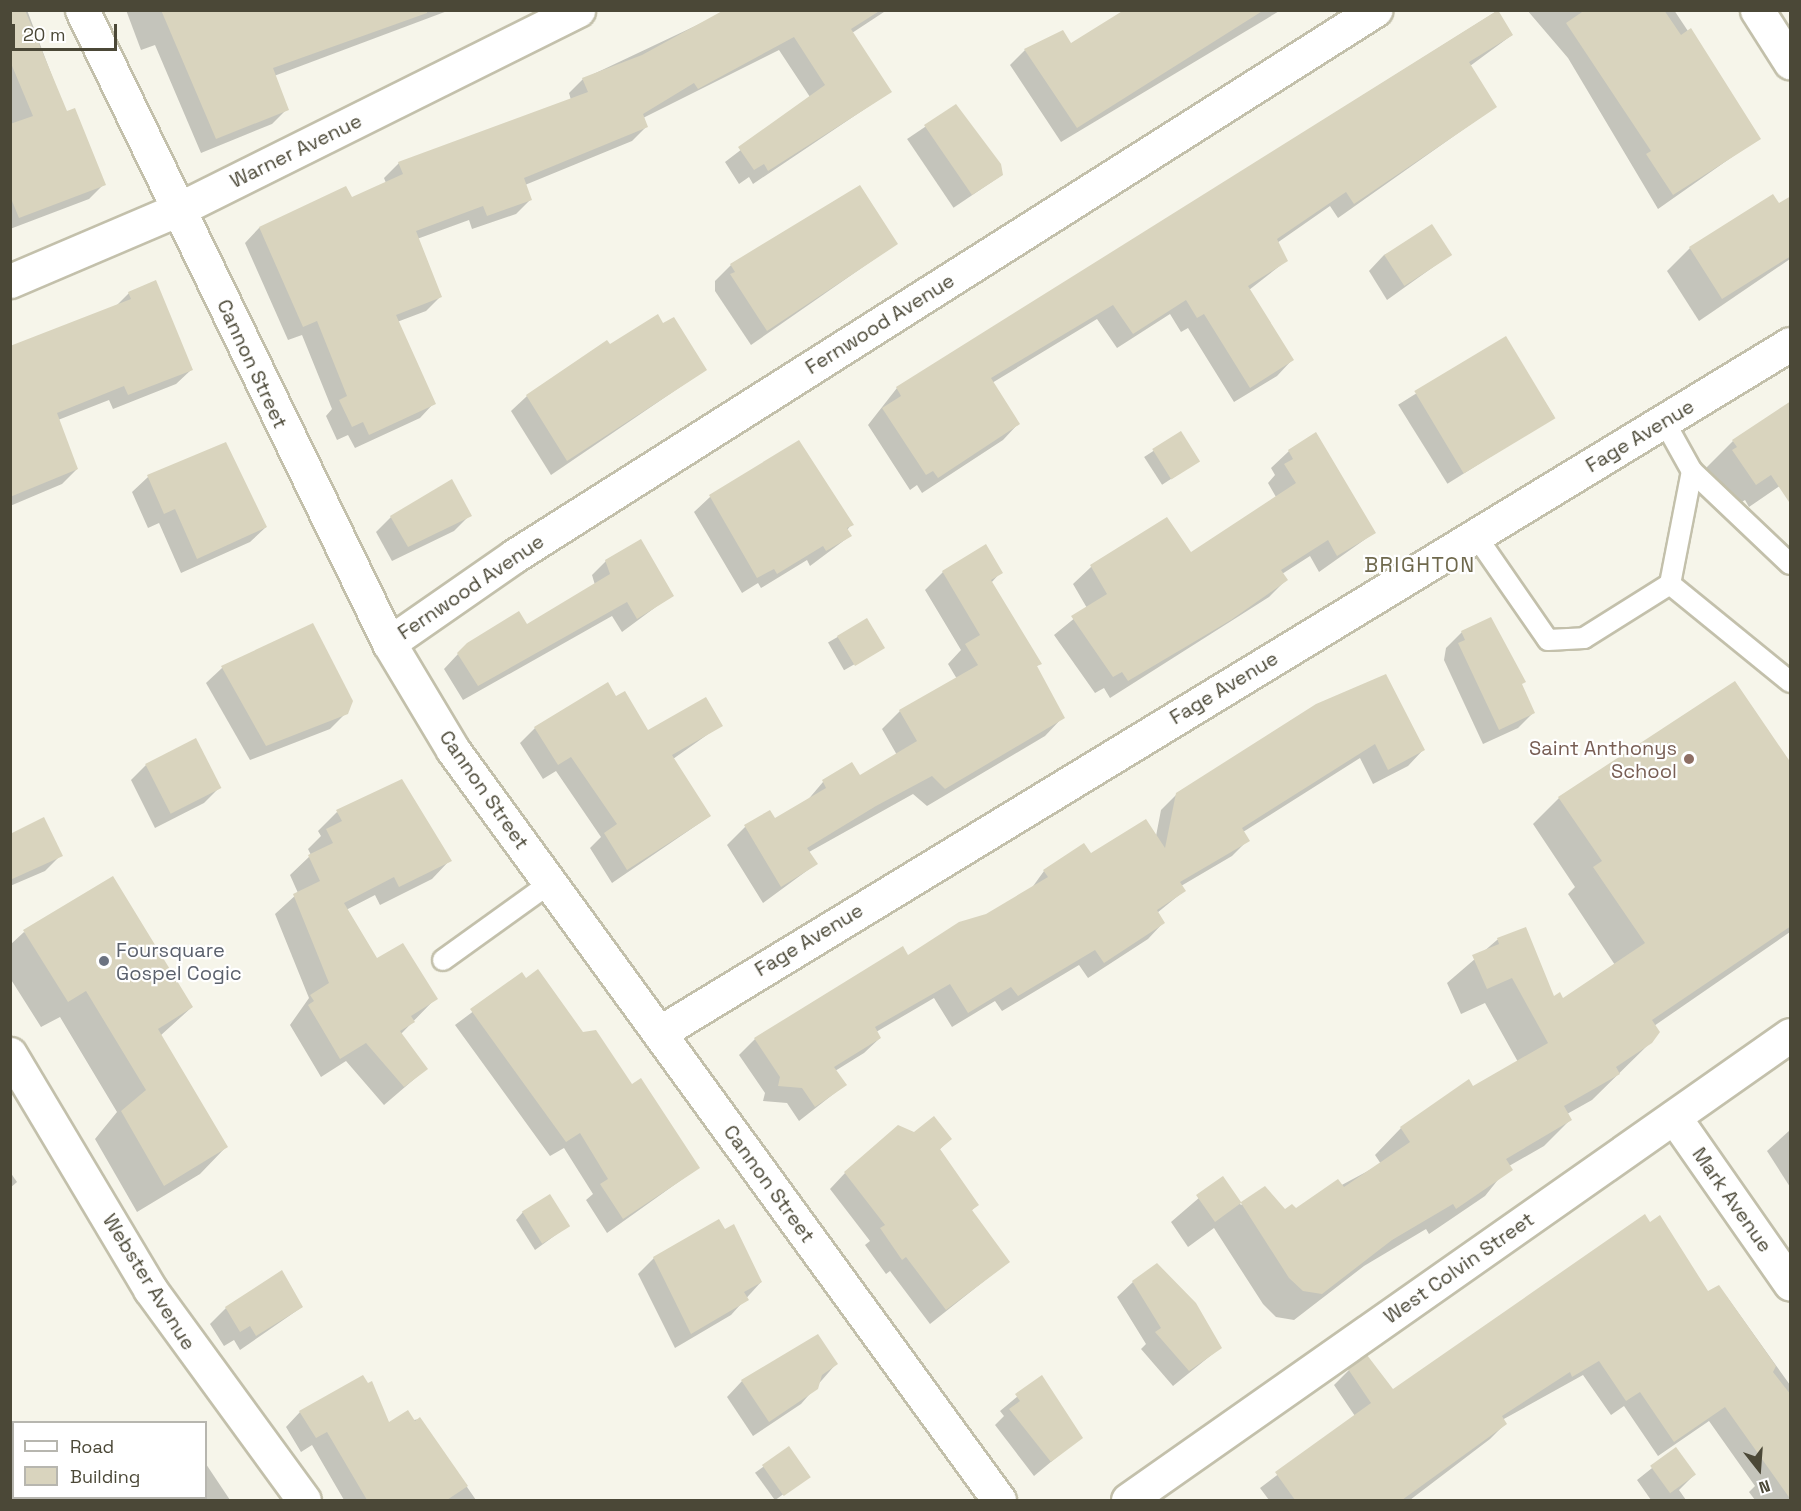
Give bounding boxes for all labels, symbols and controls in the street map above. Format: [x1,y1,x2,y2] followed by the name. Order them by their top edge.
[15,12,120,50] scale bar
[23,23,66,46] text: 20 m
[226,109,366,193] street label: Warner Avenue
[801,268,959,380] street label: Fernwood Avenue
[212,296,292,432] street label: Cannon Street
[1581,394,1699,478] street label: Fage Avenue
[393,529,549,645] street label: Fernwood Avenue
[1364,552,1476,578] district label: BRIGHTON
[1165,646,1283,730] street label: Fage Avenue
[434,726,534,854] street label: Cannon Street
[1529,736,1677,783] place label: Saint Anthonys School
[1682,752,1696,766] marker: Saint Anthonys School
[750,898,868,982] street label: Fage Avenue
[116,938,242,985] place label: Foursquare Gospel Cogic
[97,954,111,968] marker: Foursquare Gospel Cogic
[718,1120,820,1248] street label: Cannon Street
[1687,1143,1777,1257] street label: Mark Avenue
[1379,1207,1539,1329] street label: West Colvin Street
[97,1209,201,1355] street label: Webster Avenue
[12,1421,207,1499] legend
[70,1435,114,1458] text: Road
[1729,1439,1789,1499] north arrow
[70,1465,140,1488] text: Building
[1756,1475,1773,1498] text: N

